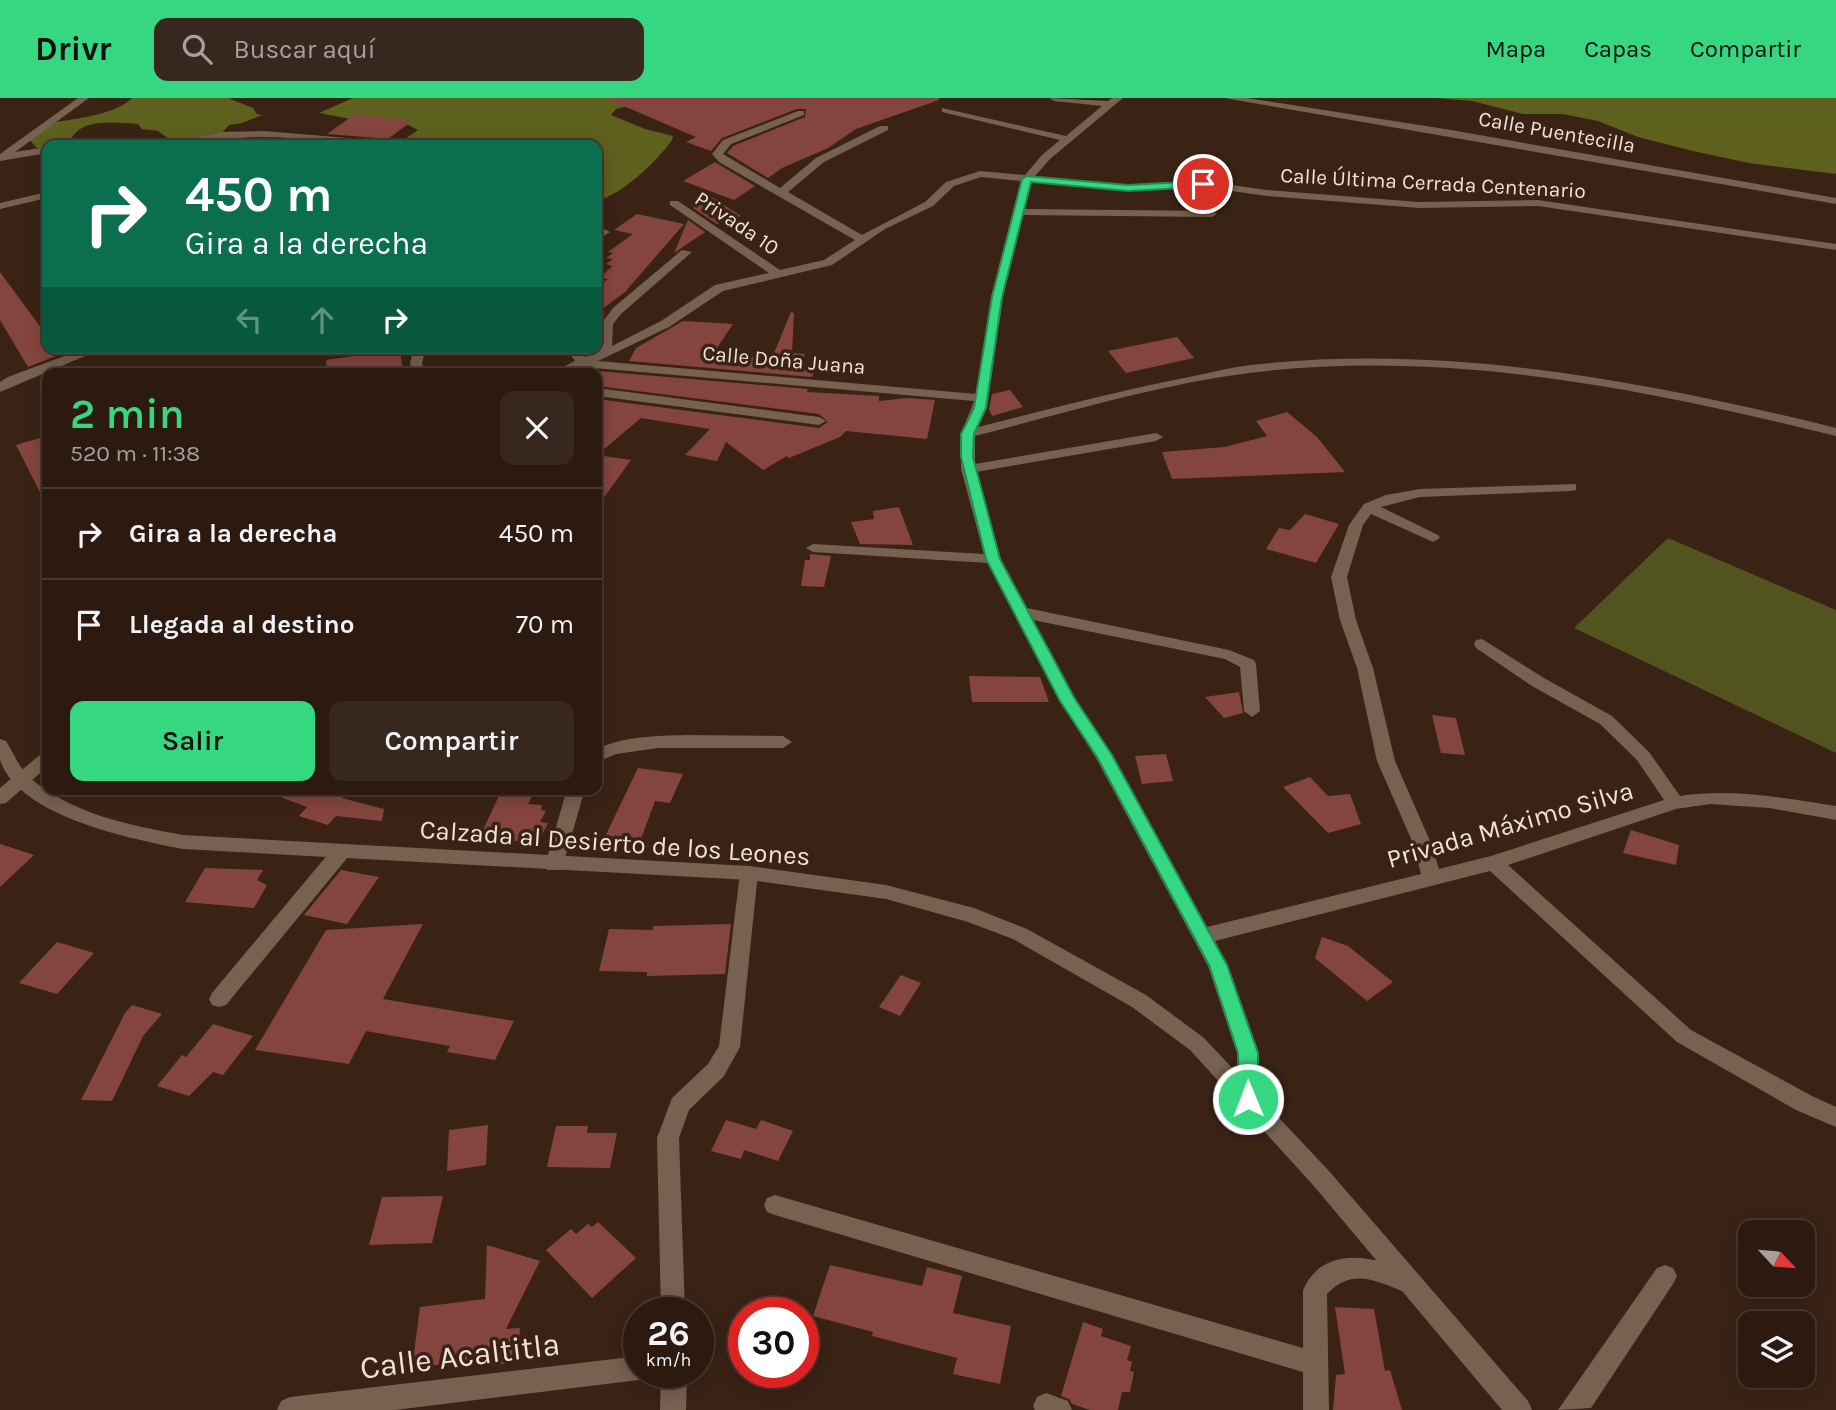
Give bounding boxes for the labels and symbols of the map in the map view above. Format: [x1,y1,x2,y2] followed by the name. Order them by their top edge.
[1477,106,1637,158] street label: Calle Puentecilla
[1173,154,1233,214] pin
[1280,163,1586,203] street label: Calle Última Cerrada Centenario
[691,186,783,260] street label: Privada 10
[702,341,866,379] street label: Calle Doña Juana
[1383,775,1637,875] street label: Privada Máximo Silva
[419,814,811,872] street label: Calzada al Desierto de los Leones
[1211,1062,1285,1136] position arrow
[1738,1220,1815,1297] north arrow
[728,1297,819,1388] speed limit sign: 30
[358,1325,562,1387] street label: Calle Acaltitla

